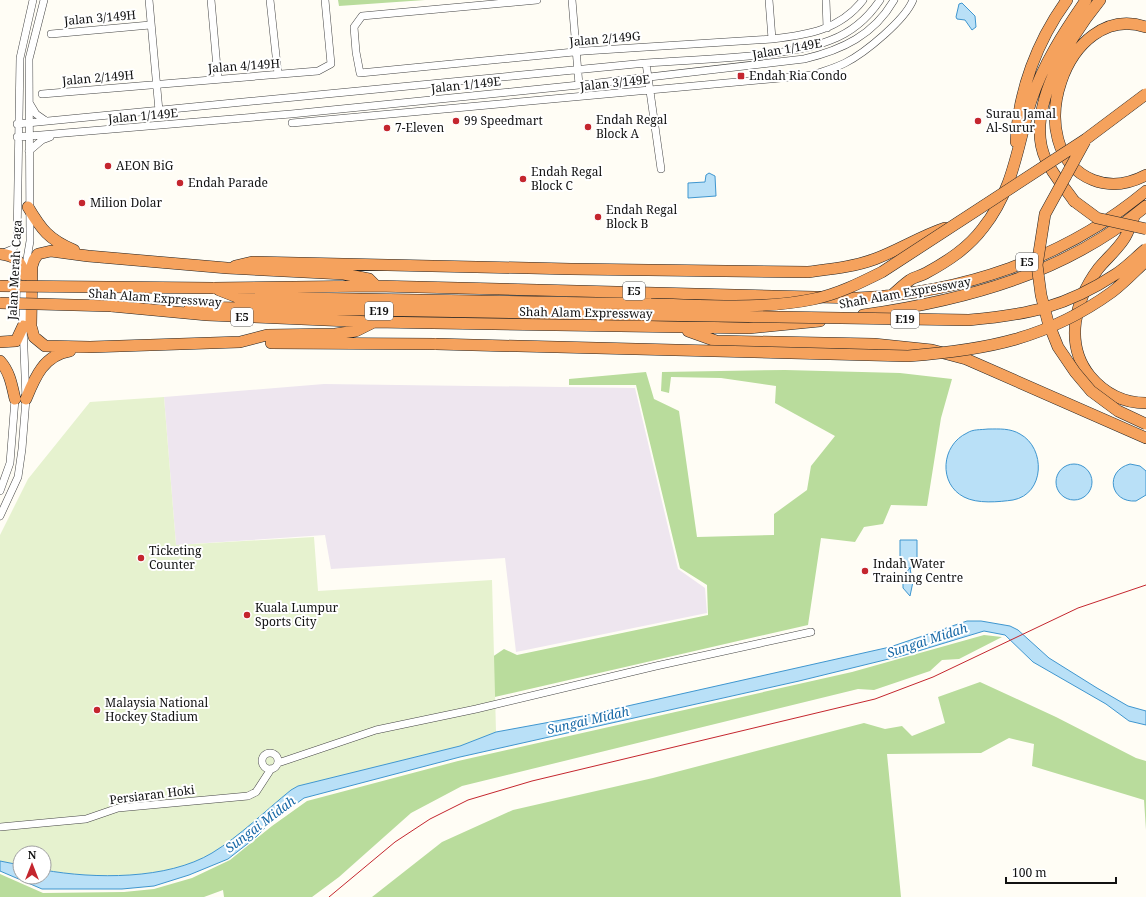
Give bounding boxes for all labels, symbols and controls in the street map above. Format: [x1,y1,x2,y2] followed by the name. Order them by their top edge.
[62,6,137,29] street label: Jalan 3/149H
[568,27,642,50] street label: Jalan 2/149G
[750,34,823,63] street label: Jalan 1/149E
[206,54,281,77] street label: Jalan 4/149H
[60,66,135,89] street label: Jalan 2/149H
[749,67,847,84] place label: Endah Ria Condo
[578,70,651,95] street label: Jalan 3/149E
[736,71,746,81] marker: Endah Ria Condo
[429,72,502,97] street label: Jalan 1/149E
[106,104,179,127] street label: Jalan 1/149E
[986,105,1056,136] place label: Surau Jamal Al-Surur
[596,111,668,142] place label: Endah Regal Block A
[464,112,543,129] place label: 99 Speedmart
[451,116,461,126] marker: 99 Speedmart
[973,116,983,126] marker: Surau Jamal Al-Surur
[395,119,444,136] place label: 7-Eleven
[583,122,593,132] marker: Endah Regal Block A
[382,123,392,133] marker: 7-Eleven
[116,157,174,174] place label: AEON BiG
[103,161,113,171] marker: AEON BiG
[531,163,603,194] place label: Endah Regal Block C
[188,174,268,191] place label: Endah Parade
[518,174,528,184] marker: Endah Regal Block C
[175,178,185,188] marker: Endah Parade
[90,194,163,211] place label: Milion Dolar
[77,198,87,208] marker: Milion Dolar
[606,201,678,232] place label: Endah Regal Block B
[593,212,603,222] marker: Endah Regal Block B
[3,219,26,321] street label: Jalan Merah Caga
[1016,253,1038,271] road number: E5
[838,273,972,312] street label: Shah Alam Expressway
[623,282,645,300] road number: E5
[88,284,222,311] street label: Shah Alam Expressway
[365,302,393,320] road number: E19
[519,303,653,322] street label: Shah Alam Expressway
[231,308,253,326] road number: E5
[891,310,919,328] road number: E19
[149,542,202,573] place label: Ticketing Counter
[136,553,146,563] marker: Ticketing Counter
[873,555,963,586] place label: Indah Water Training Centre
[860,566,870,576] marker: Indah Water Training Centre
[255,599,339,630] place label: Kuala Lumpur Sports City
[242,610,252,620] marker: Kuala Lumpur Sports City
[884,618,970,661] water label: Sungai Midah
[105,694,209,725] place label: Malaysia National Hockey Stadium
[545,702,631,738] water label: Sungai Midah
[92,705,102,715] marker: Malaysia National Hockey Stadium
[108,781,196,808] street label: Persiaran Hoki
[221,791,299,856] water label: Sungai Midah
[12,845,52,885] north arrow
[28,847,37,862] text: N
[1006,859,1116,885] scale bar
[1012,864,1047,881] text: 100 m

